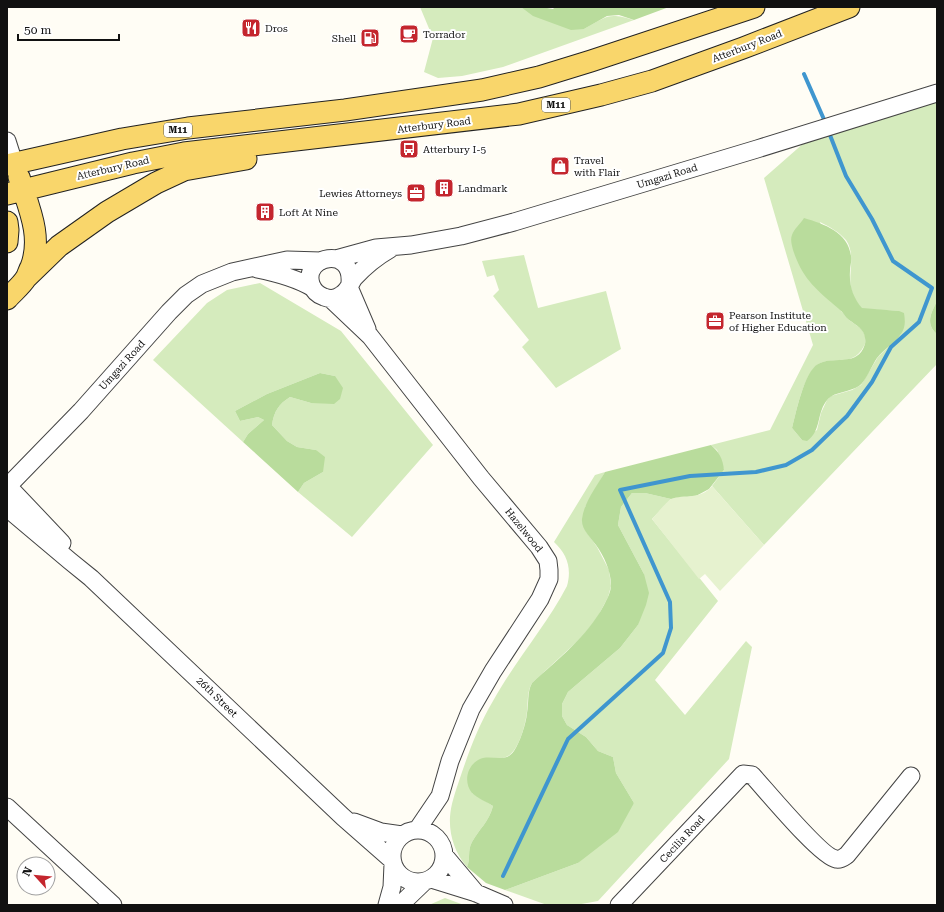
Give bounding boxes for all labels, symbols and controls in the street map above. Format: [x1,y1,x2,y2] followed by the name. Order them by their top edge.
[18,16,119,42] scale bar
[240,17,262,39] restaurant icon: Dros
[24,23,51,37] text: 50 m
[265,23,288,34] place label: Dros
[398,23,420,45] cafe icon: Torrador
[359,27,381,49] fuel station icon: Shell
[711,27,784,64] street label: Atterbury Road
[423,29,465,40] place label: Torrador
[332,33,356,44] place label: Shell
[542,98,570,112] road number: M11
[397,115,472,135] street label: Atterbury Road
[164,123,192,137] road number: M11
[398,138,420,160] bus stop icon: Atterbury I-5
[423,144,487,155] place label: Atterbury I-5
[76,154,151,182] street label: Atterbury Road
[549,155,571,177] shop icon: Travel with Flair
[574,155,620,178] place label: Travel with Flair
[635,161,699,190] street label: Umgazi Road
[433,177,455,199] building icon: Landmark
[405,182,427,204] office icon: Lewies Attorneys
[458,183,508,194] place label: Landmark
[319,188,402,199] place label: Lewies Attorneys
[254,201,276,223] building icon: Loft At Nine
[279,207,338,218] place label: Loft At Nine
[704,310,726,332] office icon: Pearson Institute of Higher Education
[729,310,827,333] place label: Pearson Institute of Higher Education
[97,338,148,392] street label: Umgazi Road
[503,506,546,555] street label: Hazelwood
[194,675,240,719] street label: 26th Street
[657,813,707,865] street label: Cecilia Road
[16,856,56,896] north arrow
[20,864,35,878] text: N

